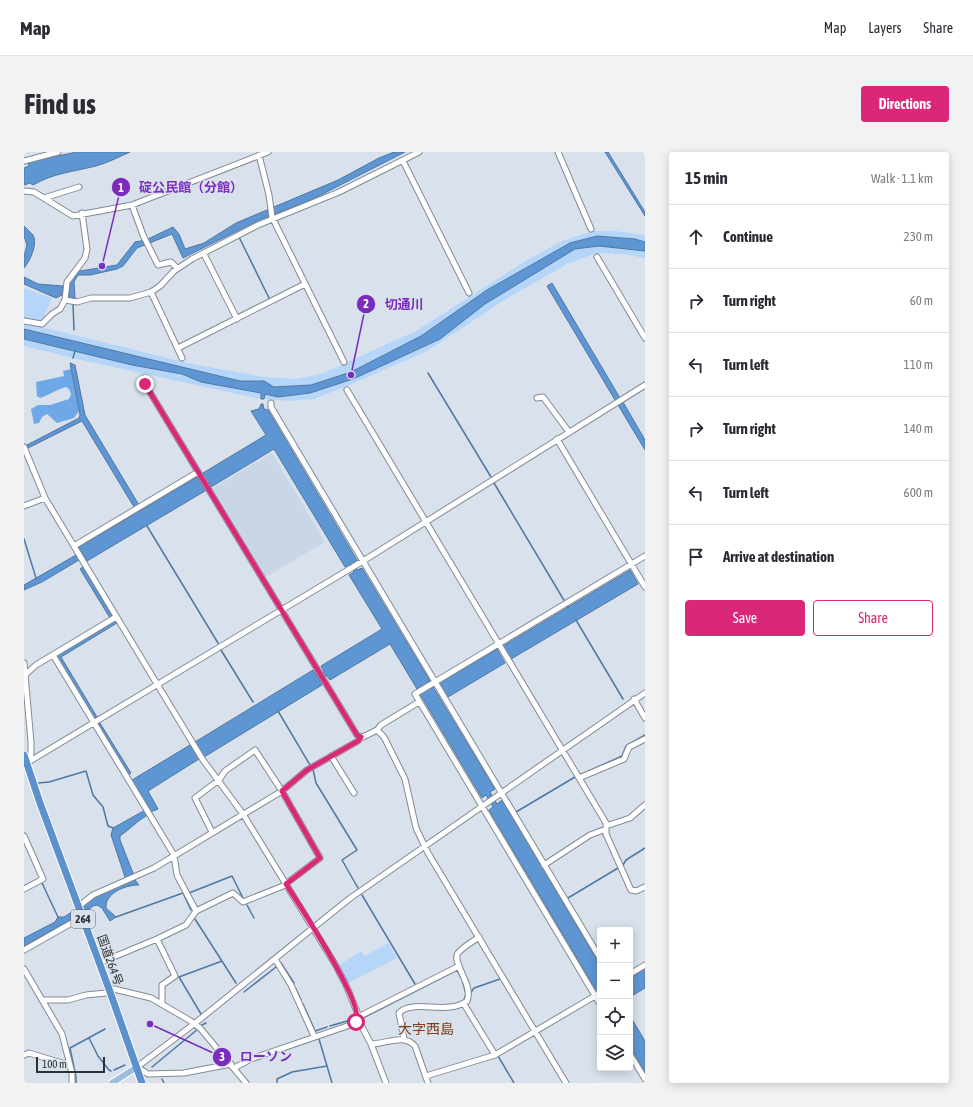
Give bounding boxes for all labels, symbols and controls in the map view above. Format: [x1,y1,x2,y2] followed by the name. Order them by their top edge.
[20,17,51,39] text: Map
[824,20,846,36] text: Map
[868,20,901,36] text: Layers
[923,20,953,36] text: Share
[861,86,949,122] button: Directions
[24,88,96,120] text: Find us
[685,168,728,188] text: 15 min
[871,171,933,186] text: Walk · 1.1 km
[111,175,251,200] callout: 碇公民館（分館）
[139,180,243,195] text: 碇公民館（分館）
[118,181,124,195] text: 1
[685,226,707,248] icon: ahead
[723,228,773,245] text: Continue
[904,229,933,244] text: 230 m
[685,290,707,312] icon: right
[356,292,431,317] callout: 切通川
[723,292,776,309] text: Turn right
[910,293,933,308] text: 60 m
[363,297,369,311] text: 2
[384,297,424,312] text: 切通川
[685,354,707,376] icon: left
[723,356,769,373] text: Turn left
[904,357,933,372] text: 110 m
[136,375,154,393] route end
[685,418,707,440] icon: right
[723,420,776,437] text: Turn right
[904,421,933,436] text: 140 m
[685,482,707,504] icon: left
[723,484,769,501] text: Turn left
[904,485,933,500] text: 600 m
[685,546,707,568] icon: arrive
[723,548,834,565] text: Arrive at destination
[685,600,805,636] button: Save
[813,600,933,636] button: Share
[71,910,95,928] road number: 264
[597,927,633,1071] map controls
[597,927,633,963] button: +
[94,933,126,987] street label: 国道264号
[597,963,633,999] button: −
[597,999,633,1035] button: locate
[347,1013,365,1031] route start
[398,1021,454,1037] district label: 大字西島
[597,1035,633,1071] button: layers
[212,1044,300,1069] callout: ローソン
[240,1049,292,1064] text: ローソン
[219,1050,225,1064] text: 3
[36,1055,105,1074] scale bar
[42,1058,67,1070] text: 100 m

